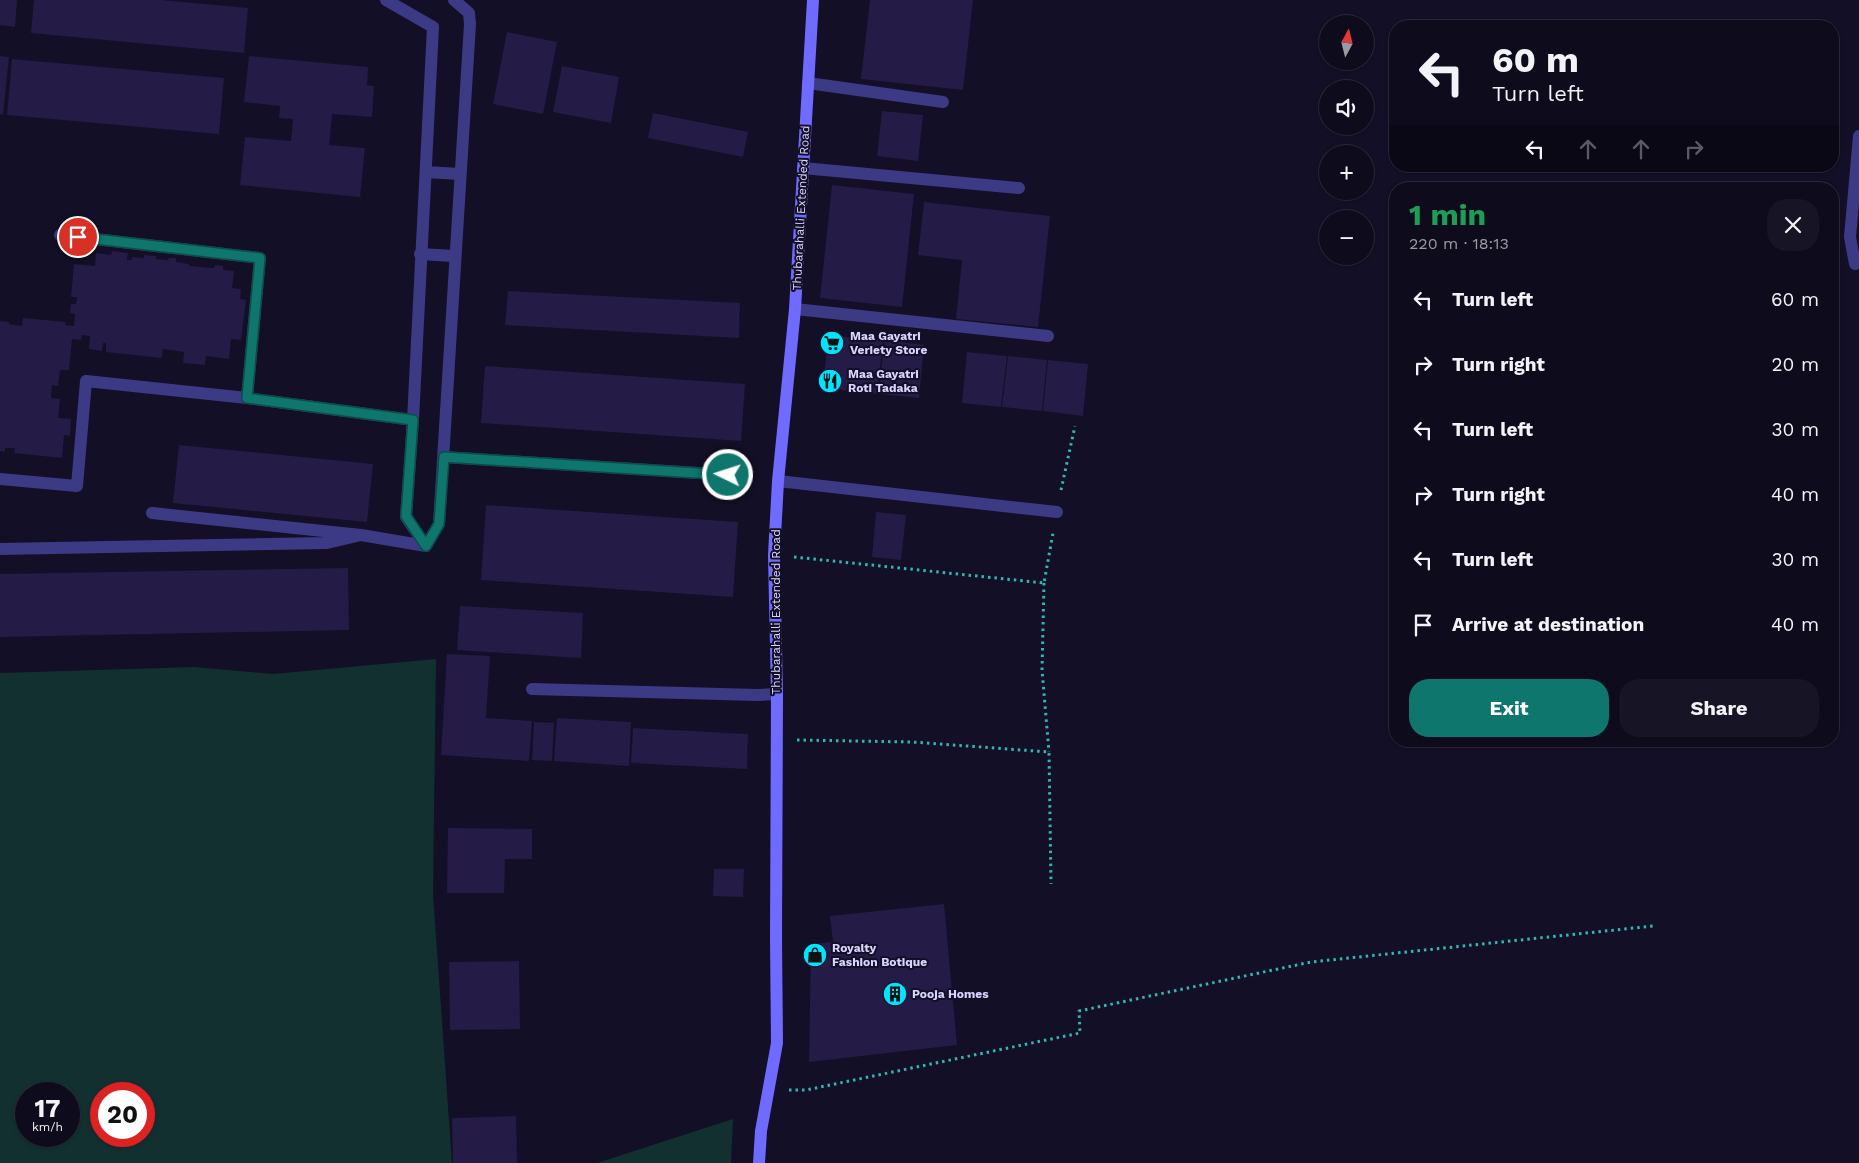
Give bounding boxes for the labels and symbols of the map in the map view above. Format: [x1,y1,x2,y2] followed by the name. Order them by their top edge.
[1319,15,1374,70] north arrow
[790,125,812,291] street label: Thubarahalli Extended Road
[57,216,99,258] pin
[850,329,927,357] place label: Maa Gayatri Veriety Store
[819,330,845,356] supermarket icon: Maa Gayatri Veriety Store
[848,367,919,395] place label: Maa Gayatri Roti Tadaka
[817,368,843,394] restaurant icon: Maa Gayatri Roti Tadaka
[701,448,753,500] position arrow
[769,529,783,695] street label: Thubarahalli Extended Road
[832,941,927,969] place label: Royalty Fashion Botique
[802,942,828,968] shop icon: Royalty Fashion Botique
[882,981,908,1007] building icon: Pooja Homes
[912,987,989,1001] place label: Pooja Homes
[90,1082,155,1147] speed limit sign: 20

